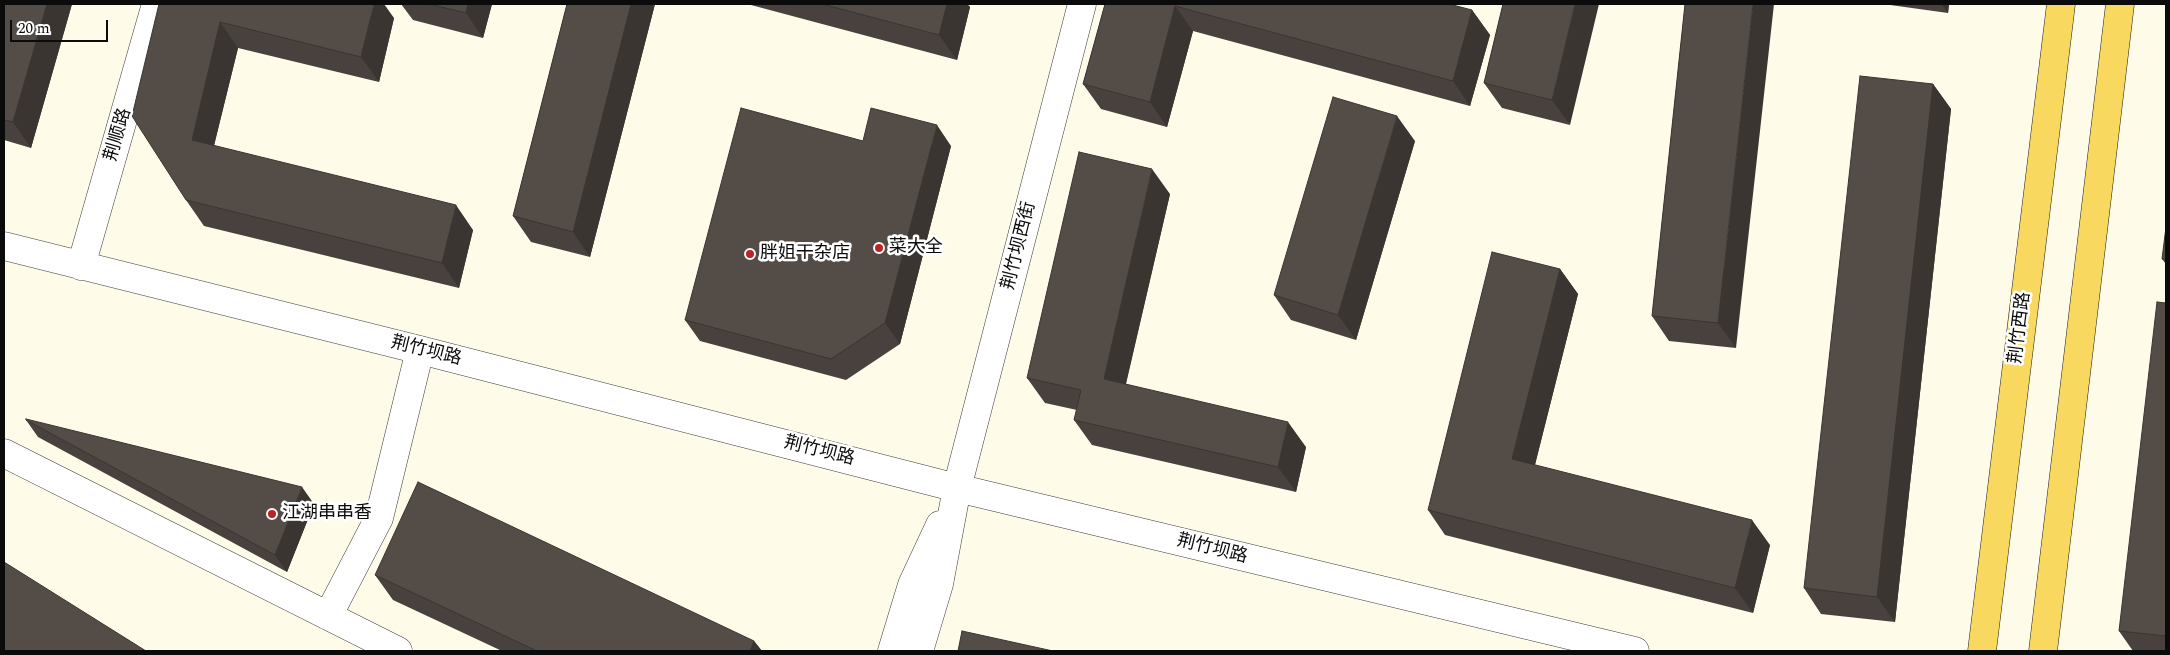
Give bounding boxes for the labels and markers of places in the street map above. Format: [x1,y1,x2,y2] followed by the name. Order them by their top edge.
[889,237,943,259] place label: 菜大全
[873,242,885,254] marker: 菜大全
[760,243,850,265] place label: 胖姐干杂店
[744,248,756,260] marker: 胖姐干杂店
[282,503,372,525] place label: 江湖串串香
[266,508,278,520] marker: 江湖串串香

